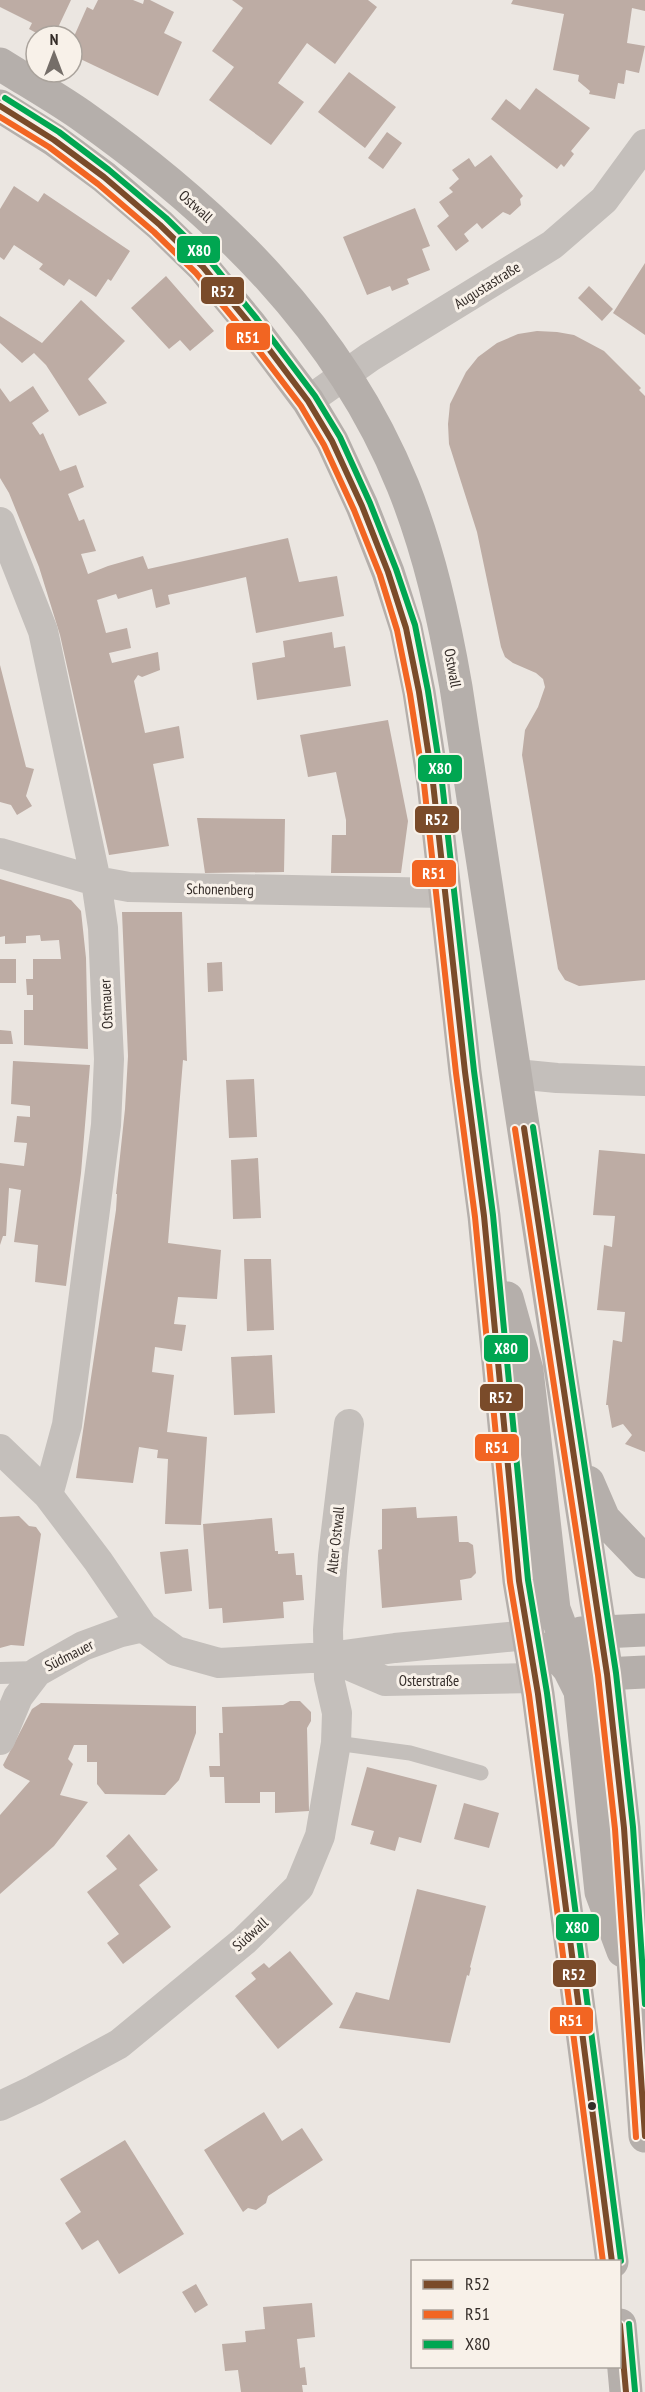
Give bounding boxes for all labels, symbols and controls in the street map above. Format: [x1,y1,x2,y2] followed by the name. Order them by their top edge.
[24,24,84,84] north arrow
[50,29,58,49] text: N
[175,186,217,227] street label: Ostwall
[176,235,221,264] line badge: X80
[187,240,211,260] text: X80
[450,257,524,313] street label: Augustastraße
[200,276,245,305] line badge: R52
[211,281,235,301] text: R52
[225,322,271,351] line badge: R51
[236,327,260,347] text: R51
[440,647,466,689] street label: Ostwall
[417,754,463,783] line badge: X80
[428,758,452,778] text: X80
[414,805,460,834] line badge: R52
[425,809,449,829] text: R52
[411,859,457,888] line badge: R51
[422,863,446,883] text: R51
[186,879,254,899] street label: Schonenberg
[95,978,117,1029] street label: Ostmauer
[483,1334,529,1363] line badge: X80
[494,1338,518,1358] text: X80
[479,1383,524,1412] line badge: R52
[489,1387,513,1407] text: R52
[474,1433,520,1462] line badge: R51
[485,1437,509,1457] text: R51
[322,1505,348,1574] street label: Alter Ostwall
[42,1634,97,1675] street label: Südmauer
[399,1671,459,1690] street label: Osterstraße
[228,1913,272,1955] street label: Südwall
[555,1913,600,1942] line badge: X80
[565,1917,589,1937] text: X80
[552,1959,597,1988] line badge: R52
[562,1964,586,1984] text: R52
[549,2006,594,2035] line badge: R51
[559,2010,583,2030] text: R51
[586,2100,598,2112] unlabelled marker
[411,2260,621,2368] legend
[465,2272,490,2295] text: R52
[465,2302,490,2325] text: R51
[465,2332,490,2355] text: X80

